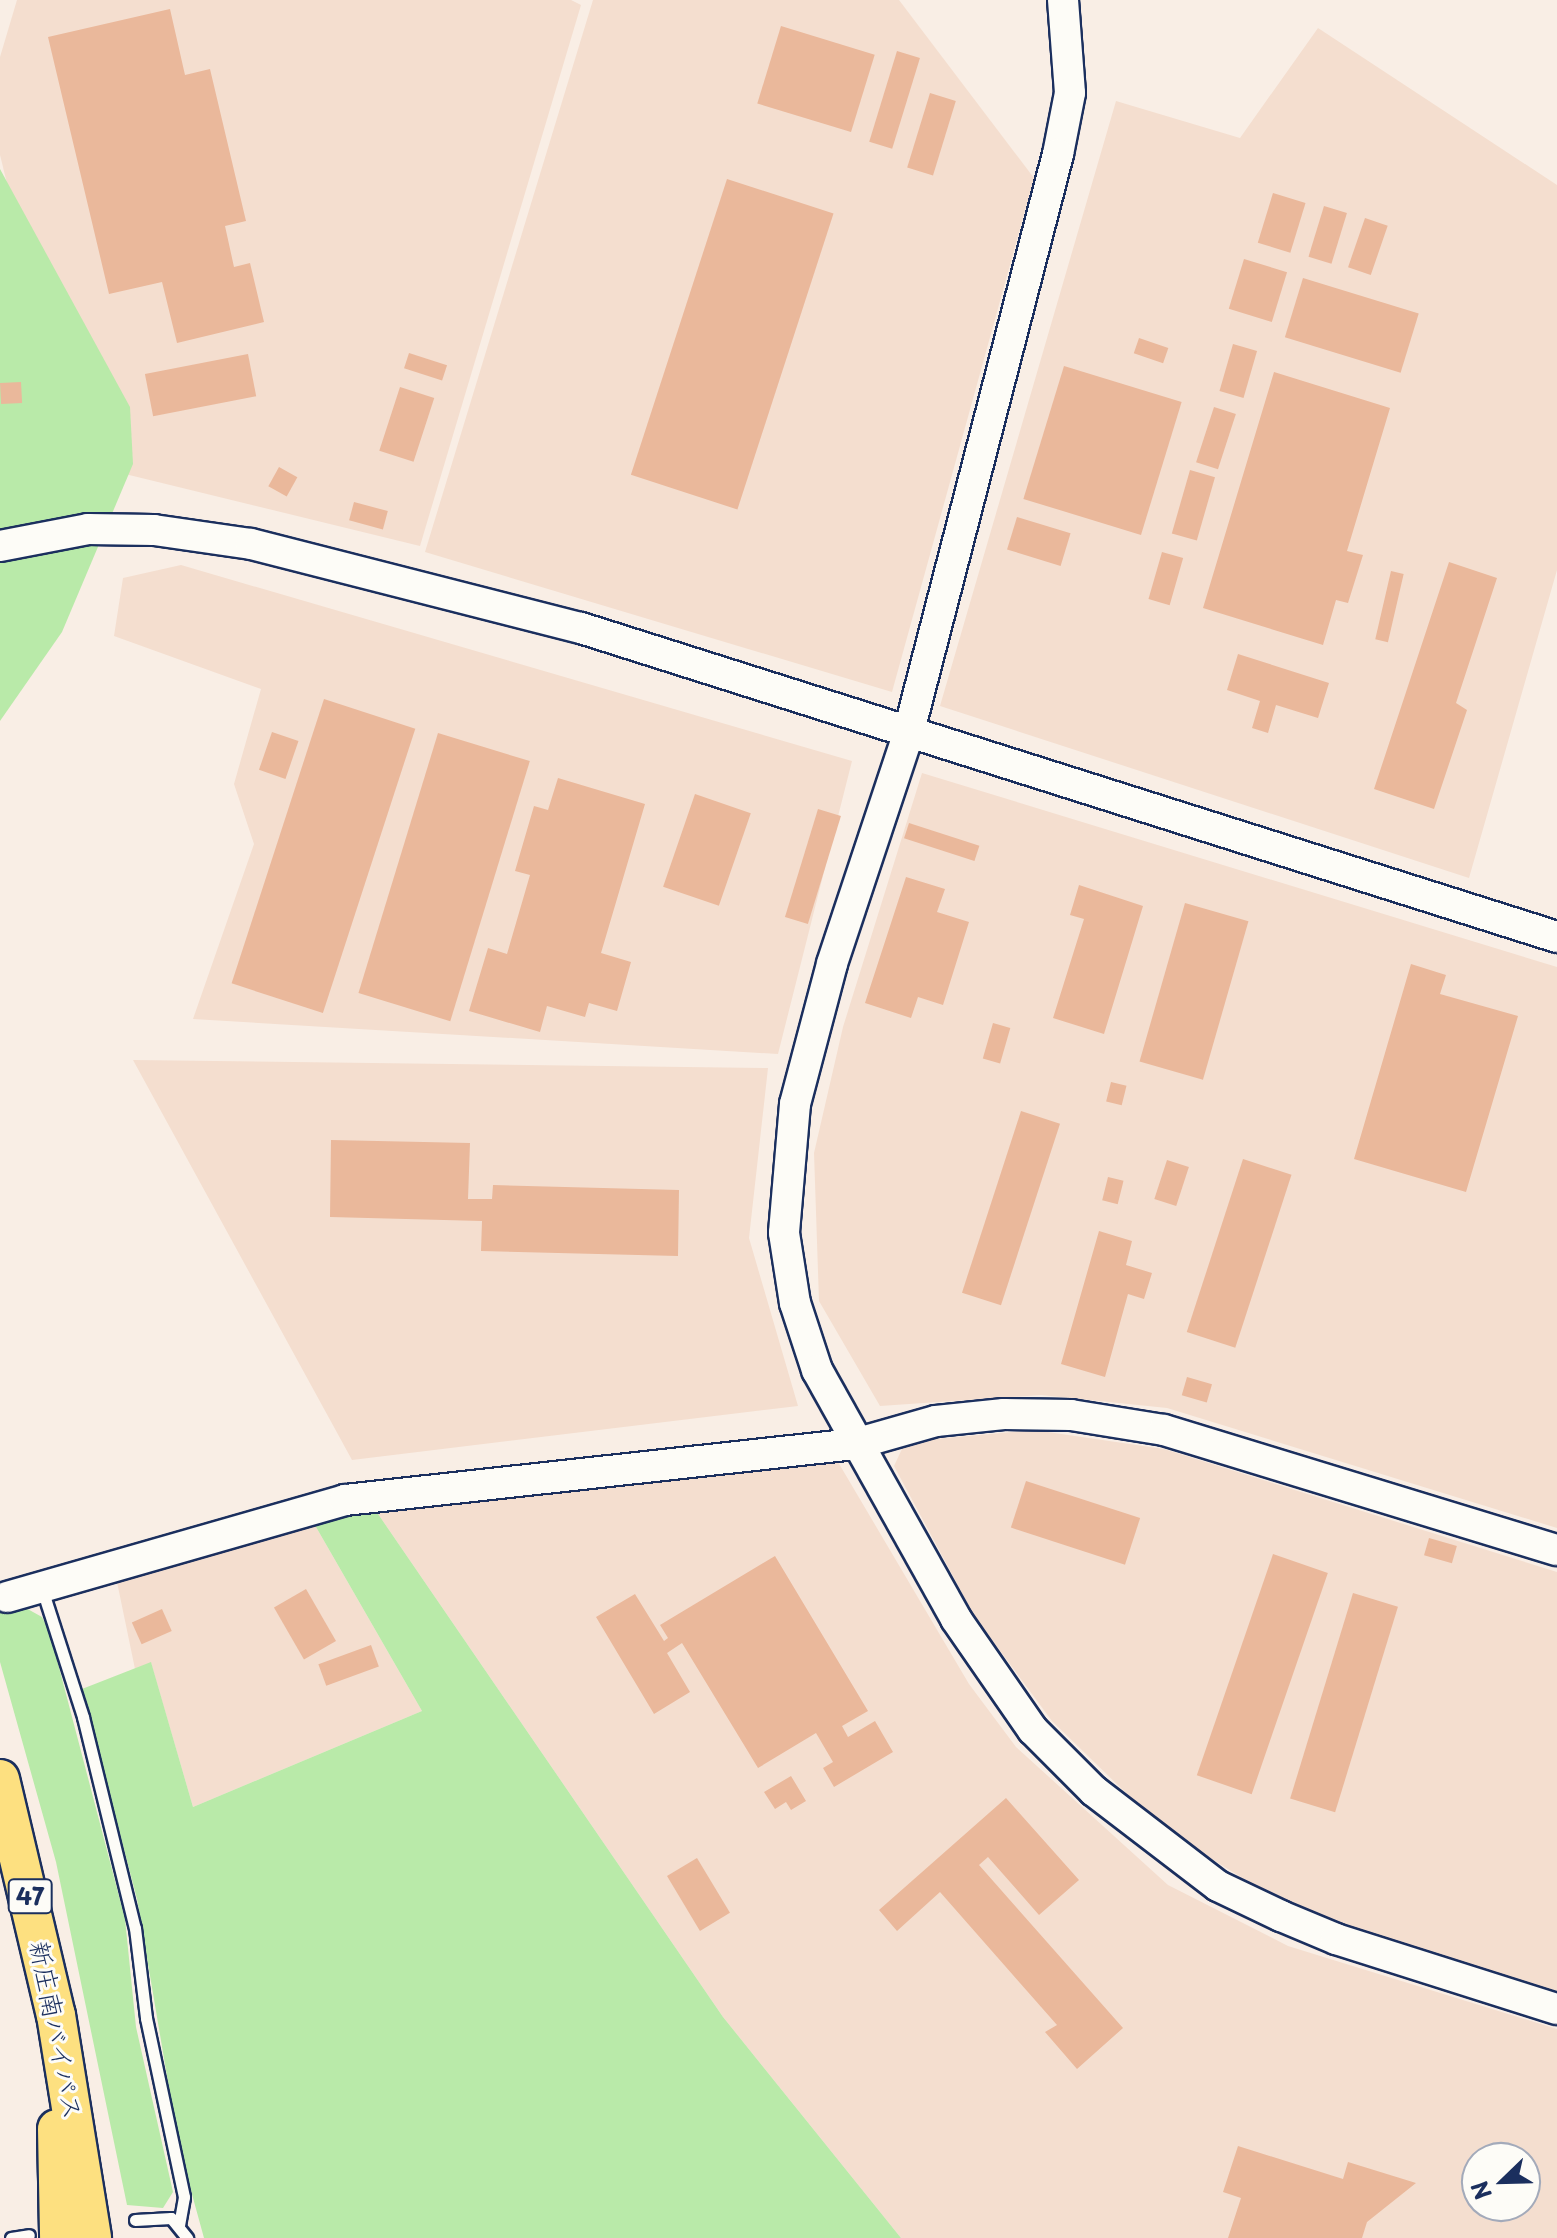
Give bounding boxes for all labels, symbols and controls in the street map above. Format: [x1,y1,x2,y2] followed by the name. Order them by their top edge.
[6,1876,54,1916] road number: 47
[24,1938,90,2122] street label: 新庄南バイパス
[1461,2142,1541,2222] north arrow
[1462,2176,1499,2205] text: N

